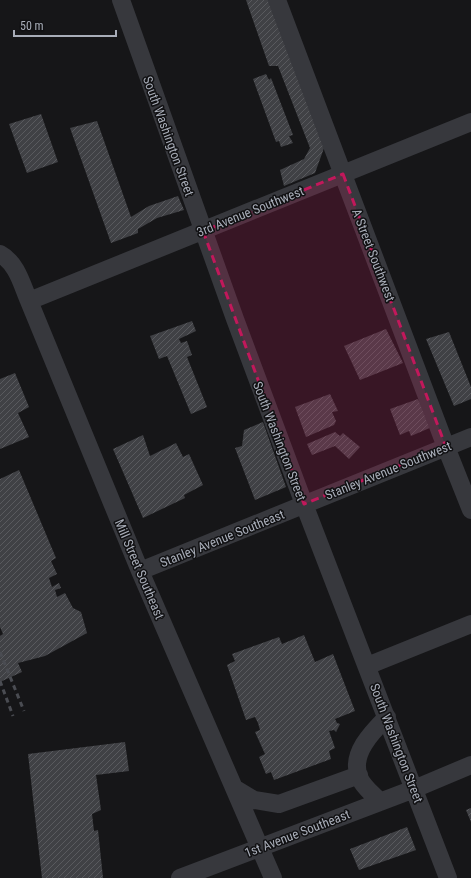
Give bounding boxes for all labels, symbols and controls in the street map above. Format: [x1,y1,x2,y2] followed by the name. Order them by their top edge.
[14,12,116,38] scale bar
[20,19,44,33] text: 50 m
[140,74,197,198] street label: South Washington Street
[194,183,306,240] street label: 3rd Avenue Southwest
[349,207,398,304] street label: A Street Southwest
[250,379,309,503] street label: South Washington Street
[323,438,454,503] street label: Stanley Avenue Southwest
[158,507,287,570] street label: Stanley Avenue Southeast
[112,517,167,621] street label: Mill Street Southeast
[367,681,426,805] street label: South Washington Street
[243,806,352,860] street label: 1st Avenue Southeast

